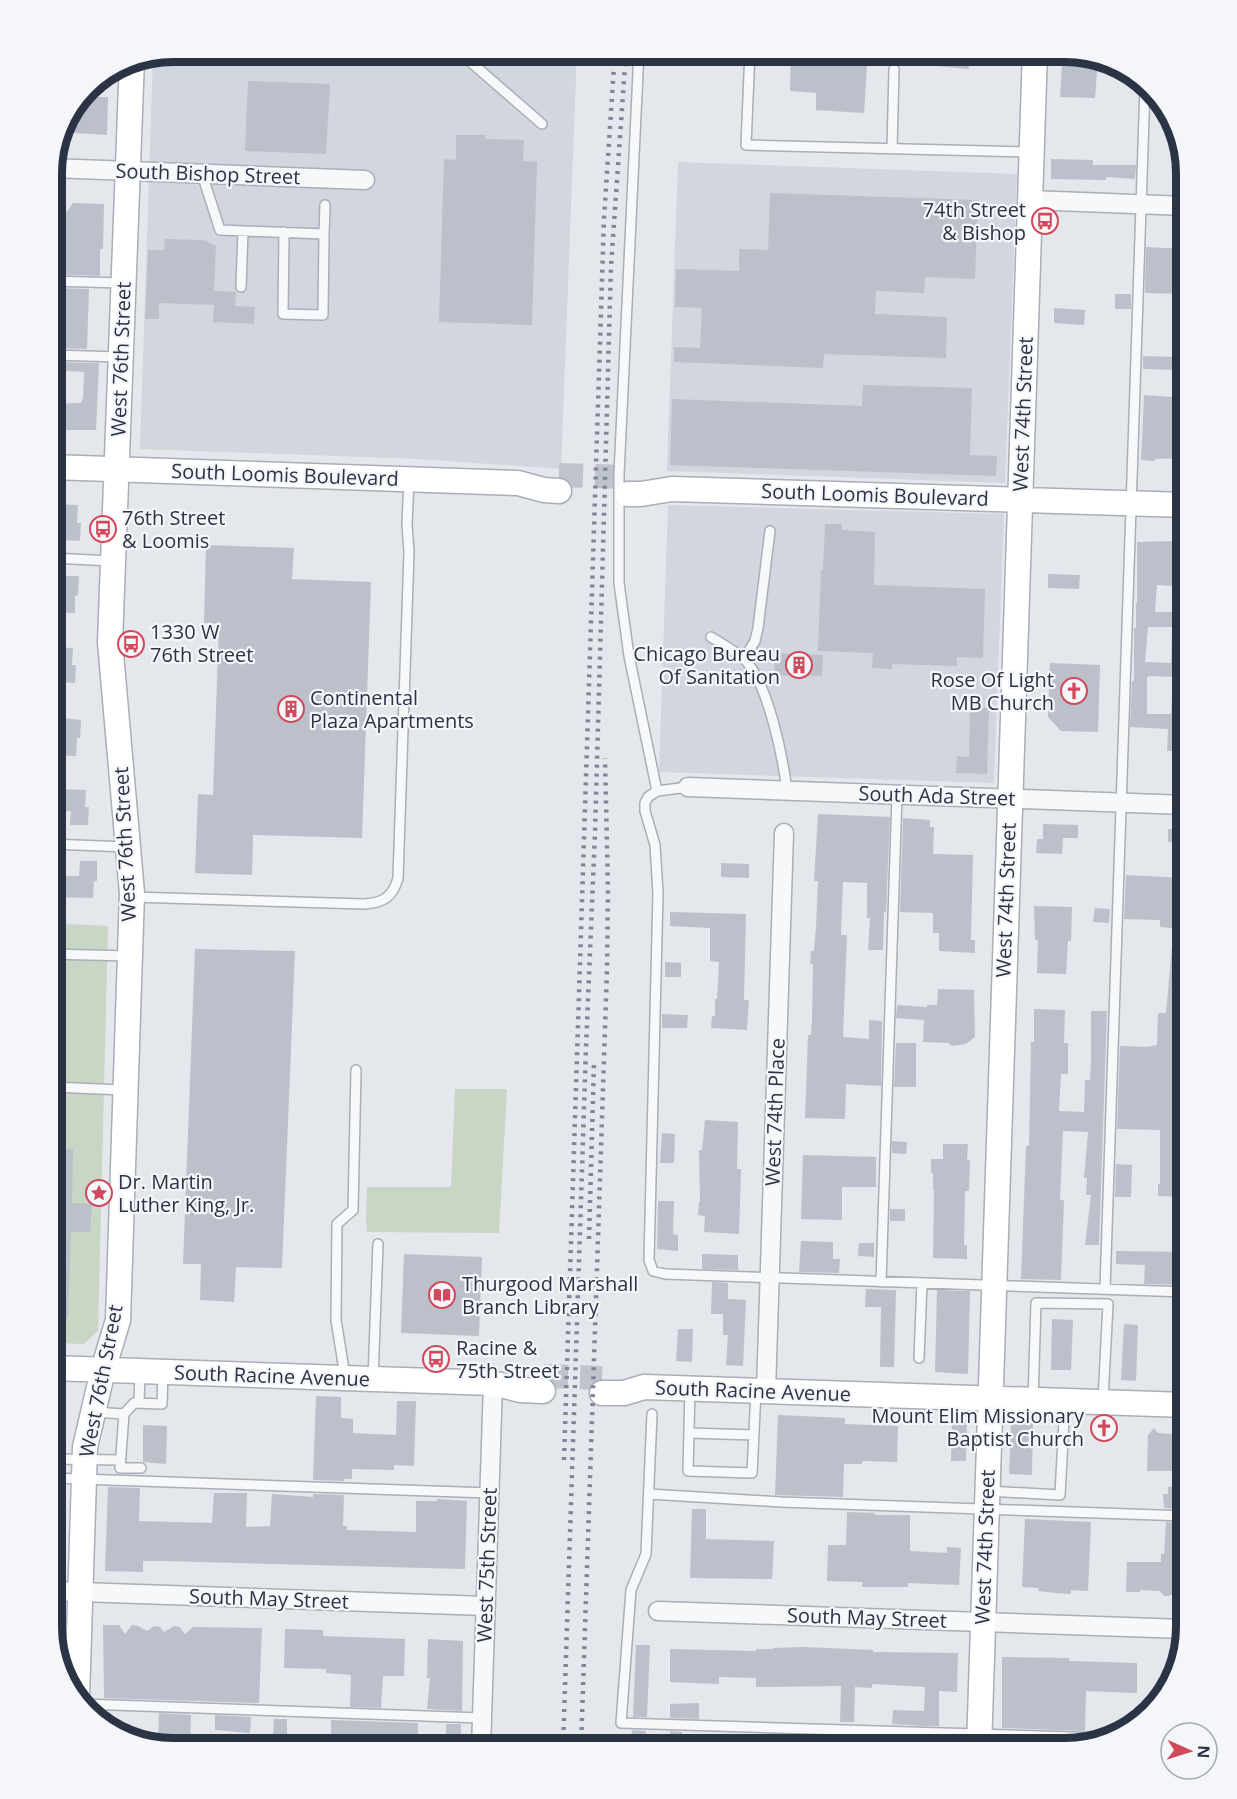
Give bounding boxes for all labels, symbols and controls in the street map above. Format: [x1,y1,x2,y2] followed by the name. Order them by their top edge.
[115,157,301,190] street label: South Bishop Street
[923,196,1026,246] place label: 74th Street & Bishop
[1030,206,1060,236] bus stop icon: 74th Street & Bishop
[104,281,137,437] street label: West 76th Street
[1006,336,1039,492] street label: West 74th Street
[171,457,399,492] street label: South Loomis Boulevard
[761,477,989,512] street label: South Loomis Boulevard
[122,504,225,554] place label: 76th Street & Loomis
[88,514,118,544] bus stop icon: 76th Street & Loomis
[150,618,253,668] place label: 1330 W 76th Street
[116,629,146,659] bus stop icon: 1330 W 76th Street
[633,640,780,690] place label: Chicago Bureau Of Sanitation
[784,650,814,680] building icon: Chicago Bureau Of Sanitation
[930,666,1054,716] place label: Rose Of Light MB Church
[1059,676,1089,706] church icon: Rose Of Light MB Church
[310,684,474,734] place label: Continental Plaza Apartments
[276,694,306,724] building icon: Continental Plaza Apartments
[107,766,142,922] street label: West 76th Street
[858,779,1016,812] street label: South Ada Street
[989,822,1022,978] street label: West 74th Street
[758,1038,791,1186] street label: West 74th Place
[118,1168,254,1218] place label: Dr. Martin Luther King, Jr.
[84,1178,114,1208] place icon: Dr. Martin Luther King, Jr.
[462,1270,638,1320] place label: Thurgood Marshall Branch Library
[427,1280,457,1310] library icon: Thurgood Marshall Branch Library
[72,1302,129,1459] street label: West 76th Street
[456,1334,559,1384] place label: Racine & 75th Street
[421,1344,451,1374] bus stop icon: Racine & 75th Street
[173,1359,371,1392] street label: South Racine Avenue
[654,1374,852,1407] street label: South Racine Avenue
[871,1402,1085,1452] place label: Mount Elim Missionary Baptist Church
[1089,1413,1119,1443] church icon: Mount Elim Missionary Baptist Church
[968,1469,1001,1625] street label: West 74th Street
[470,1487,503,1643] street label: West 75th Street
[189,1582,349,1615] street label: South May Street
[787,1601,947,1634] street label: South May Street
[1159,1721,1219,1781] north arrow
[1193,1745,1215,1759] text: N

